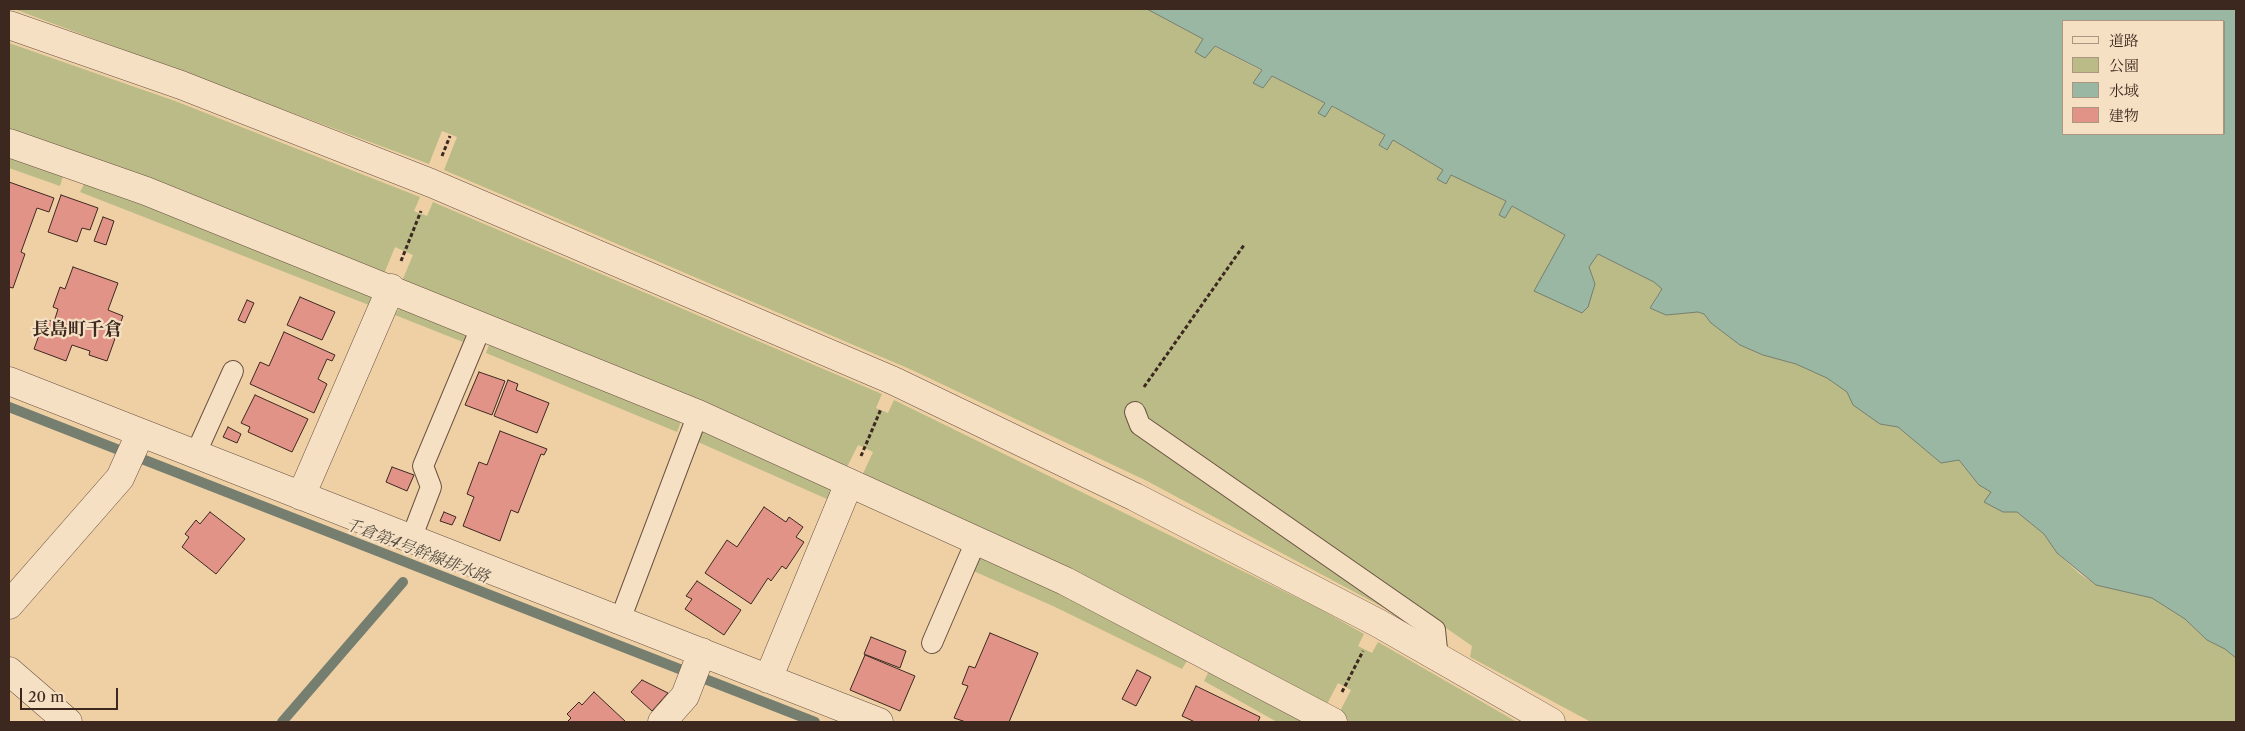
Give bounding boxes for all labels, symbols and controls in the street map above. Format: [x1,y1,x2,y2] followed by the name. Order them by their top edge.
[2062,20,2225,135] legend
[2109,31,2139,50] text: 道路
[2109,56,2139,75] text: 公園
[2109,81,2139,100] text: 水域
[2109,106,2139,125] text: 建物
[32,319,122,341] district label: 長島町千倉
[342,515,492,587] water label: 千倉第4号幹線排水路
[22,678,120,710] scale bar
[28,687,64,706] text: 20 m

